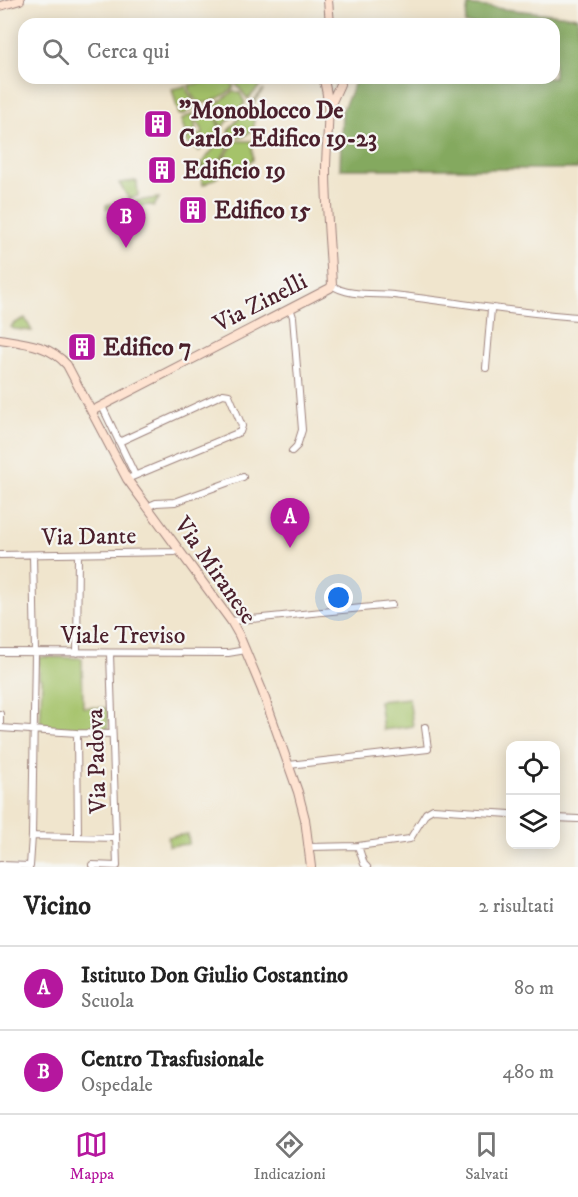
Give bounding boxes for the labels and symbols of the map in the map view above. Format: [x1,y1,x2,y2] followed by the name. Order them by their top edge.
[179,96,377,154] place label: "Monoblocco De Carlo" Edifico 19-23
[142,108,174,140] building icon: "Monoblocco De Carlo" Edifico 19-23
[146,154,178,186] building icon: Edificio 19
[183,156,286,186] place label: Edificio 19
[177,194,209,226] building icon: Edifico 15
[214,196,311,226] place label: Edifico 15
[106,198,146,248] pin: B
[208,267,312,340] street label: Via Zinelli
[66,331,98,363] building icon: Edifico 7
[103,333,192,363] place label: Edifico 7
[270,498,310,548] pin: A
[167,510,263,630] street label: Via Miranese
[40,521,137,553] street label: Via Dante
[324,583,353,612] your location
[60,621,185,651] street label: Viale Treviso
[80,707,114,815] street label: Via Padova

